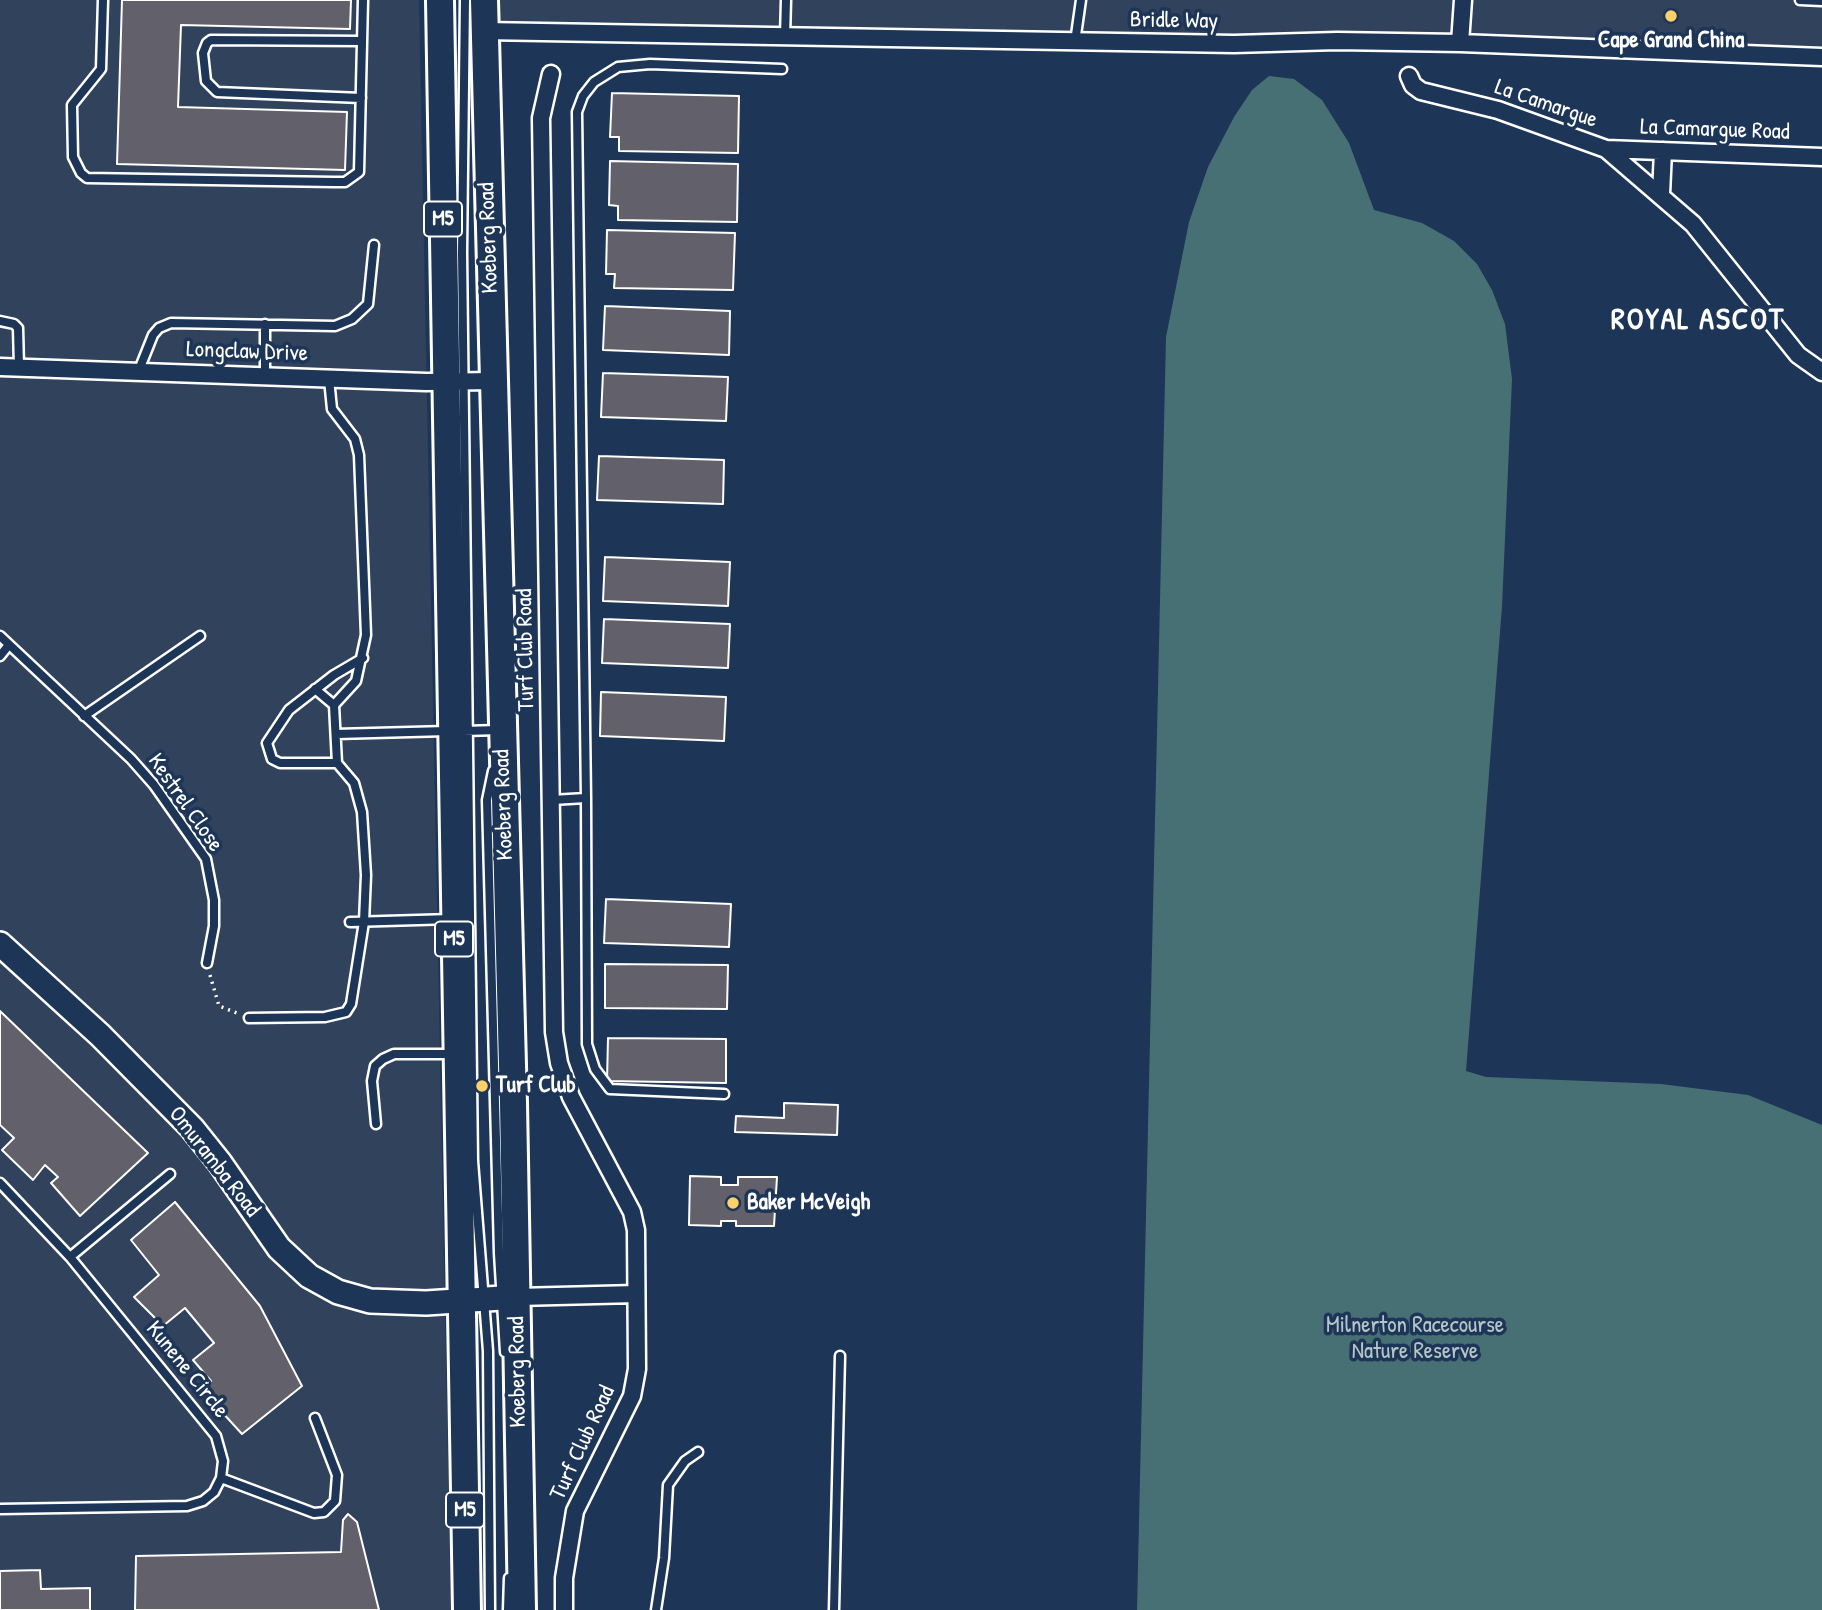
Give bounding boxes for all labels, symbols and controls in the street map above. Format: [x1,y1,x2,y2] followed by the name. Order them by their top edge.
[1130,6,1218,36] street label: Bridle Way
[1663,8,1679,24] marker: Cape Grand China
[1598,27,1744,55] place label: Cape Grand China
[1491,74,1601,134] street label: La Camargue
[1640,114,1790,146] street label: La Camargue Road
[473,182,505,294] street label: Koeberg Road
[424,202,462,236] road number: M5
[1612,303,1784,339] district label: ROYAL ASCOT
[186,336,308,368] street label: Longclaw Drive
[511,588,541,712] street label: Turf Club Road
[141,749,229,857] street label: Kestrel Close
[488,749,520,861] street label: Koeberg Road
[435,922,473,956] road number: M5
[496,1072,576,1100] place label: Turf Club
[474,1078,490,1094] marker: Turf Club
[162,1101,266,1223] street label: Omuramba Road
[747,1189,870,1217] place label: Baker McVeigh
[725,1195,741,1211] marker: Baker McVeigh
[1326,1312,1504,1366] park label: Milnerton Racecourse Nature Reserve
[140,1316,234,1424] street label: Kunene Circle
[503,1316,533,1428] street label: Koeberg Road
[545,1382,621,1504] street label: Turf Club Road
[446,1492,484,1528] road number: M5

